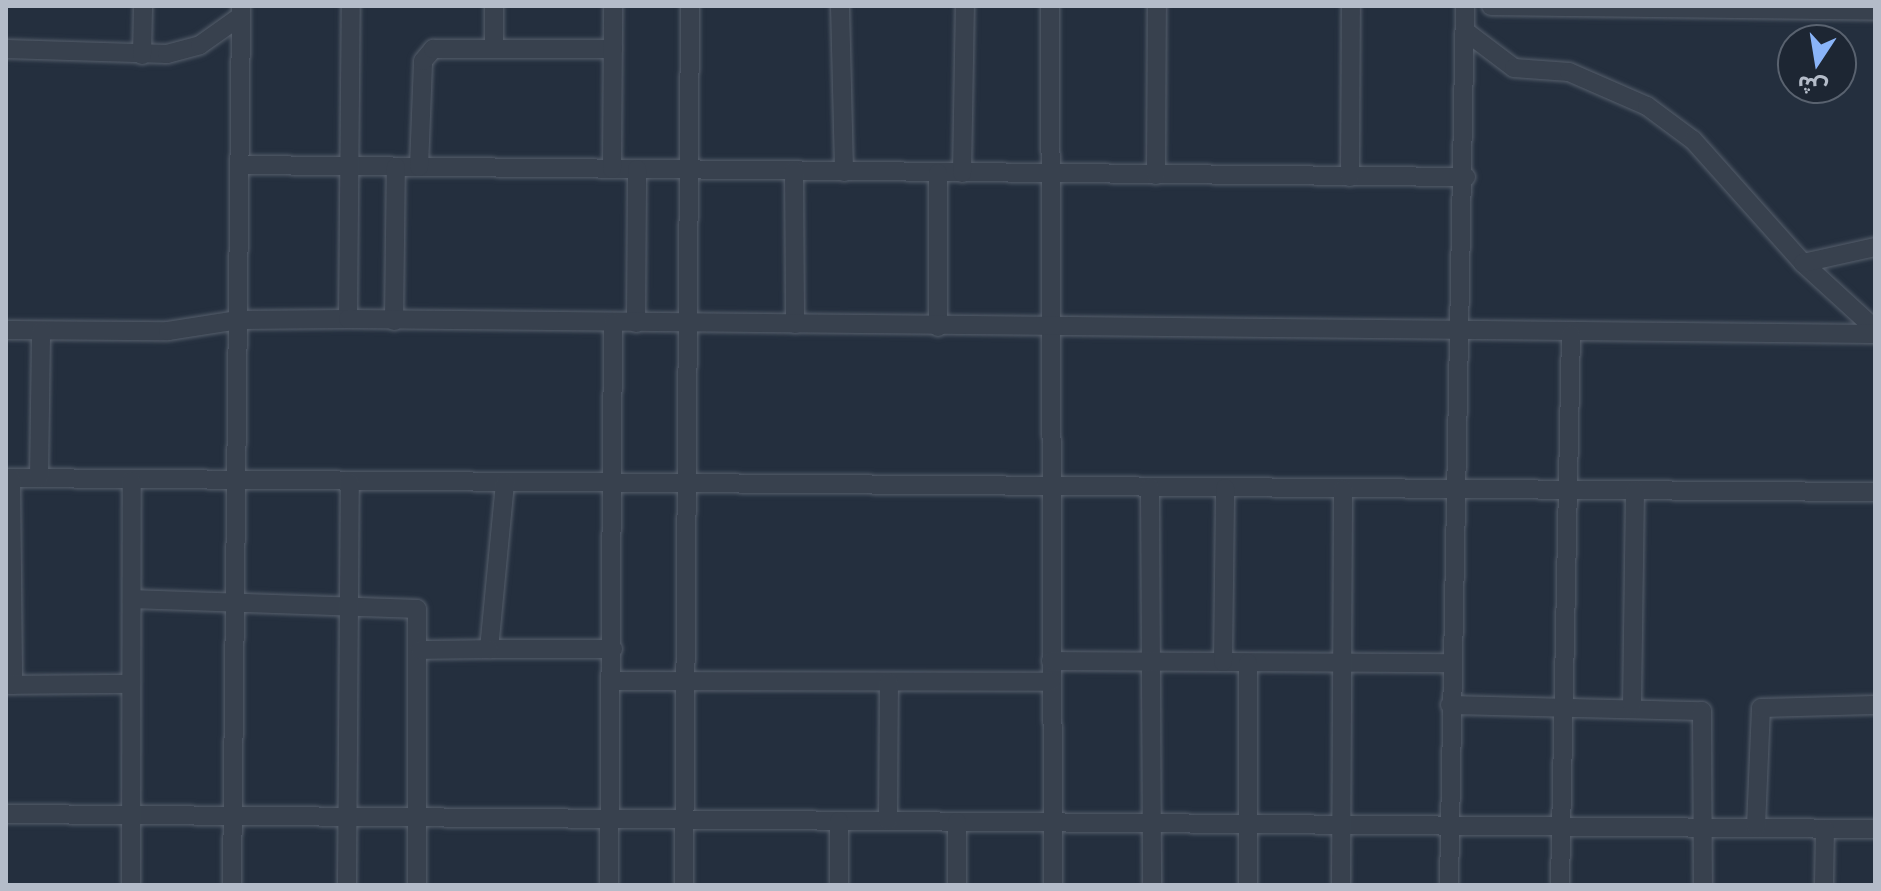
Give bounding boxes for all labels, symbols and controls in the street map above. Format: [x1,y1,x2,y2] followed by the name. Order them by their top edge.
[1777,24,1857,104] north arrow
[1795,70,1830,102] text: ش

